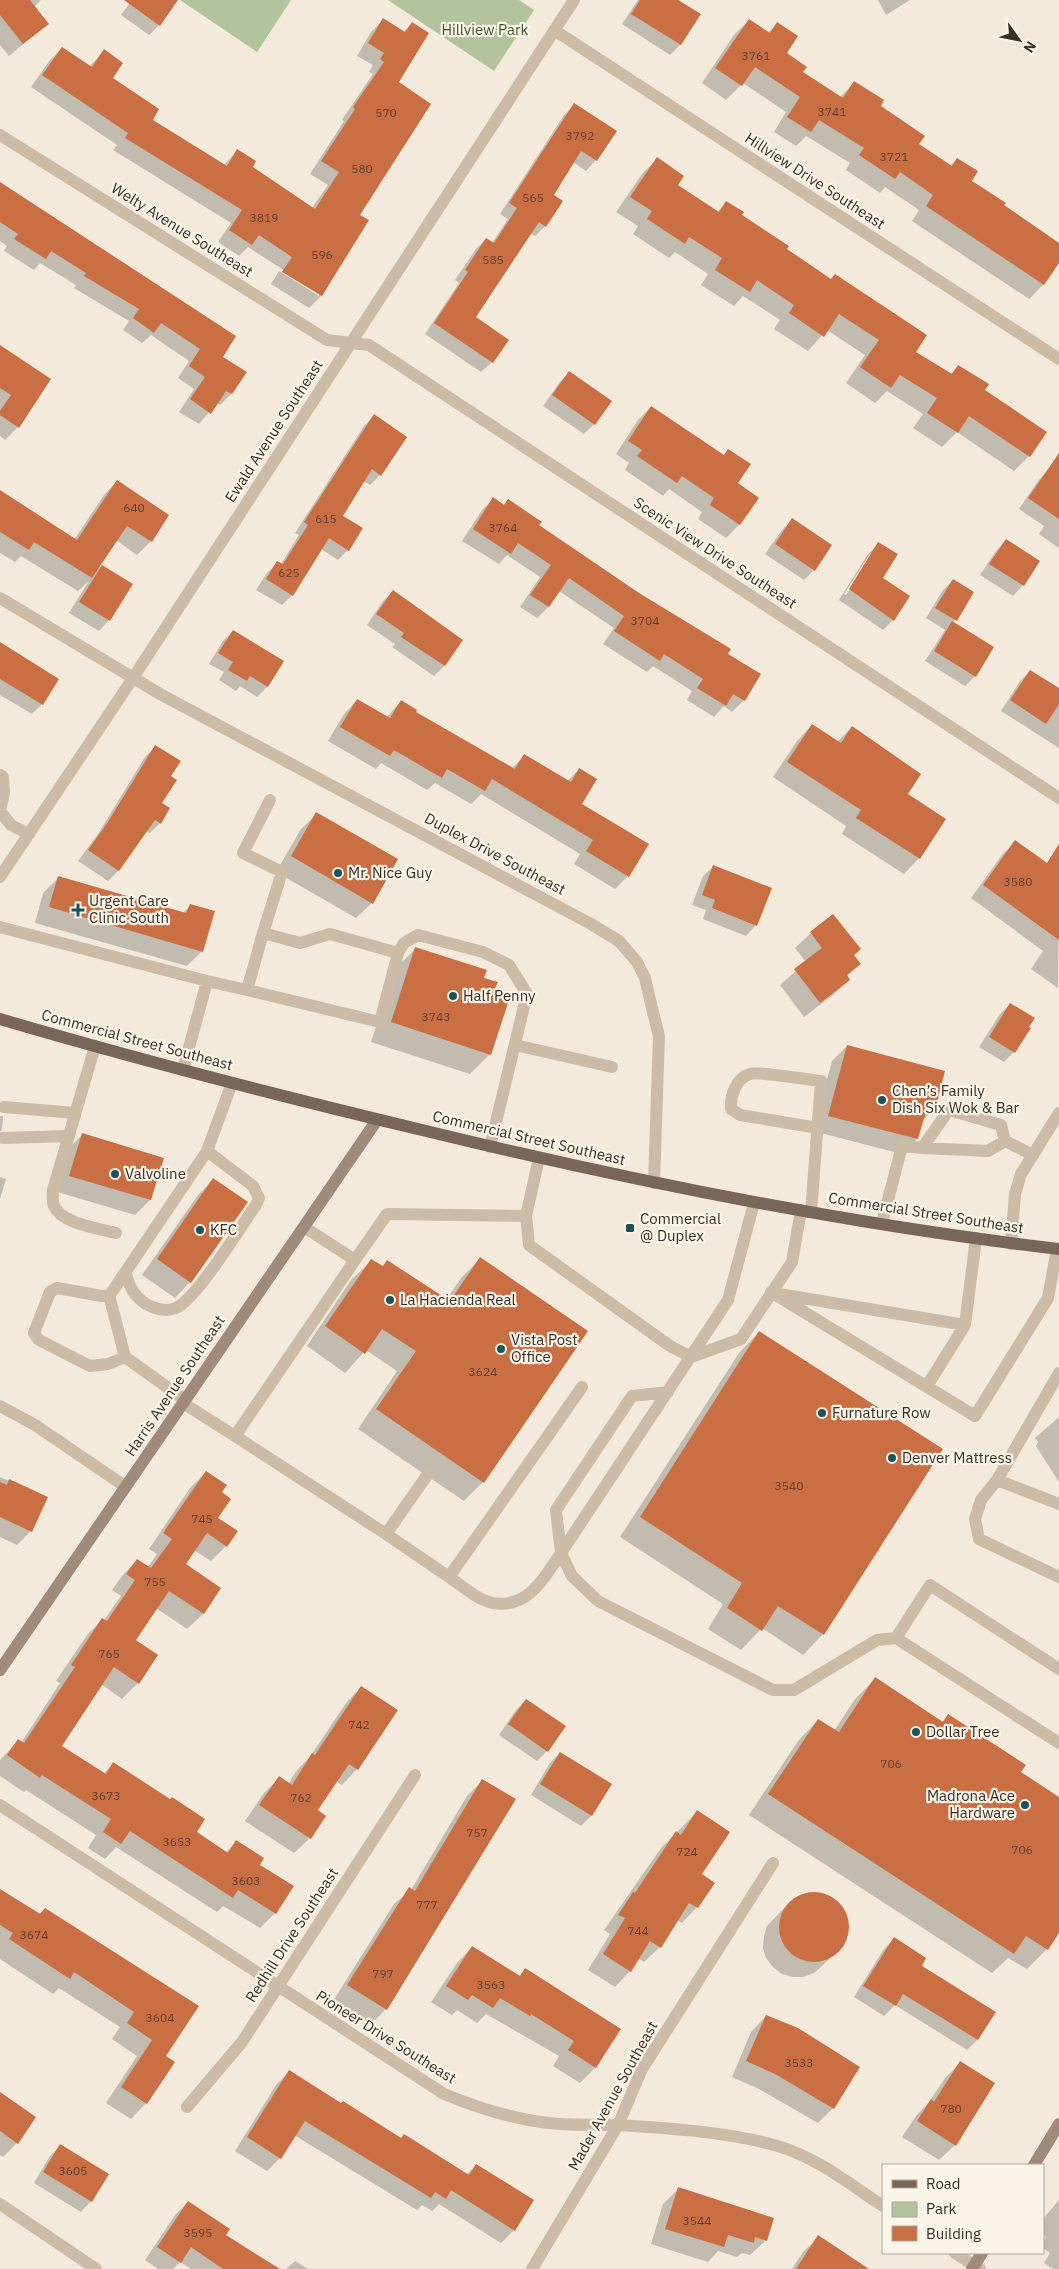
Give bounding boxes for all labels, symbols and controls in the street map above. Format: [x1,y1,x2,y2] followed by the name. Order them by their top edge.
[994,15,1044,65] north arrow
[441,20,529,39] park label: Hillview Park
[1020,38,1040,56] text: N
[742,48,770,63] house number: 3761
[818,104,846,119] house number: 3741
[375,105,397,120] house number: 570
[566,128,594,143] house number: 3792
[742,128,889,233] street label: Hillview Drive Southeast
[880,149,908,164] house number: 3721
[351,161,373,176] house number: 580
[108,178,257,281] street label: Welty Avenue Southeast
[522,190,544,205] house number: 565
[250,210,278,225] house number: 3819
[311,247,333,262] house number: 596
[482,252,504,267] house number: 585
[220,356,327,506] street label: Ewald Avenue Southeast
[630,493,800,612] street label: Scenic View Drive Southeast
[123,500,145,515] house number: 640
[315,511,337,526] house number: 615
[489,520,517,535] house number: 3764
[278,565,300,580] house number: 625
[631,613,659,628] house number: 3704
[421,808,569,899] street label: Duplex Drive Southeast
[348,863,433,882] place label: Mr. Nice Guy
[332,867,344,879] marker: Mr. Nice Guy
[1004,874,1032,889] house number: 3580
[89,891,169,927] place label: Urgent Care Clinic South
[71,903,85,917] marker: Urgent Care Clinic South
[463,986,536,1005] place label: Half Penny
[447,990,459,1002] marker: Half Penny
[39,1005,235,1074] street label: Commercial Street Southeast
[422,1009,450,1024] house number: 3743
[892,1081,1020,1117] place label: Chen’s Family Dish Six Wok & Bar
[876,1094,888,1106] marker: Chen’s Family Dish Six Wok & Bar
[431,1106,627,1169] street label: Commercial Street Southeast
[125,1164,186,1183] place label: Valvoline
[109,1168,121,1180] marker: Valvoline
[827,1188,1025,1237] street label: Commercial Street Southeast
[640,1209,721,1245] place label: Commercial @ Duplex
[210,1220,237,1239] place label: KFC
[624,1222,636,1234] marker: Commercial @ Duplex
[194,1224,206,1236] marker: KFC
[400,1290,516,1309] place label: La Hacienda Real
[384,1294,396,1306] marker: La Hacienda Real
[120,1312,229,1460] street label: Harris Avenue Southeast
[511,1330,578,1366] place label: Vista Post Office
[495,1343,507,1355] marker: Vista Post Office
[469,1364,497,1379] house number: 3624
[832,1403,931,1422] place label: Furnature Row
[816,1407,828,1419] marker: Furnature Row
[902,1448,1012,1467] place label: Denver Mattress
[886,1452,898,1464] marker: Denver Mattress
[775,1478,803,1493] house number: 3540
[191,1511,213,1526] house number: 745
[144,1574,166,1589] house number: 755
[98,1646,120,1661] house number: 765
[348,1717,370,1732] house number: 742
[926,1722,999,1741] place label: Dollar Tree
[910,1726,922,1738] marker: Dollar Tree
[880,1756,902,1771] house number: 706
[927,1786,1015,1822] place label: Madrona Ace Hardware
[92,1788,120,1803] house number: 3673
[290,1790,312,1805] house number: 762
[1019,1799,1031,1811] marker: Madrona Ace Hardware
[466,1825,488,1840] house number: 757
[163,1834,191,1849] house number: 3653
[1011,1842,1033,1857] house number: 706
[676,1844,698,1859] house number: 724
[241,1864,342,2006] street label: Redhill Drive Southeast
[232,1873,260,1888] house number: 3603
[416,1897,438,1912] house number: 777
[627,1923,649,1938] house number: 744
[20,1927,48,1942] house number: 3674
[372,1966,394,1981] house number: 797
[477,1977,505,1992] house number: 3563
[313,1986,460,2087] street label: Pioneer Drive Southeast
[146,2010,174,2025] house number: 3604
[564,2018,662,2174] street label: Mader Avenue Southeast
[785,2055,813,2070] house number: 3533
[940,2101,962,2116] house number: 780
[59,2163,87,2178] house number: 3605
[882,2164,1044,2254] legend
[926,2174,961,2193] text: Road
[926,2199,956,2218] text: Park
[683,2213,711,2228] house number: 3544
[926,2224,981,2243] text: Building
[184,2225,212,2240] house number: 3595

